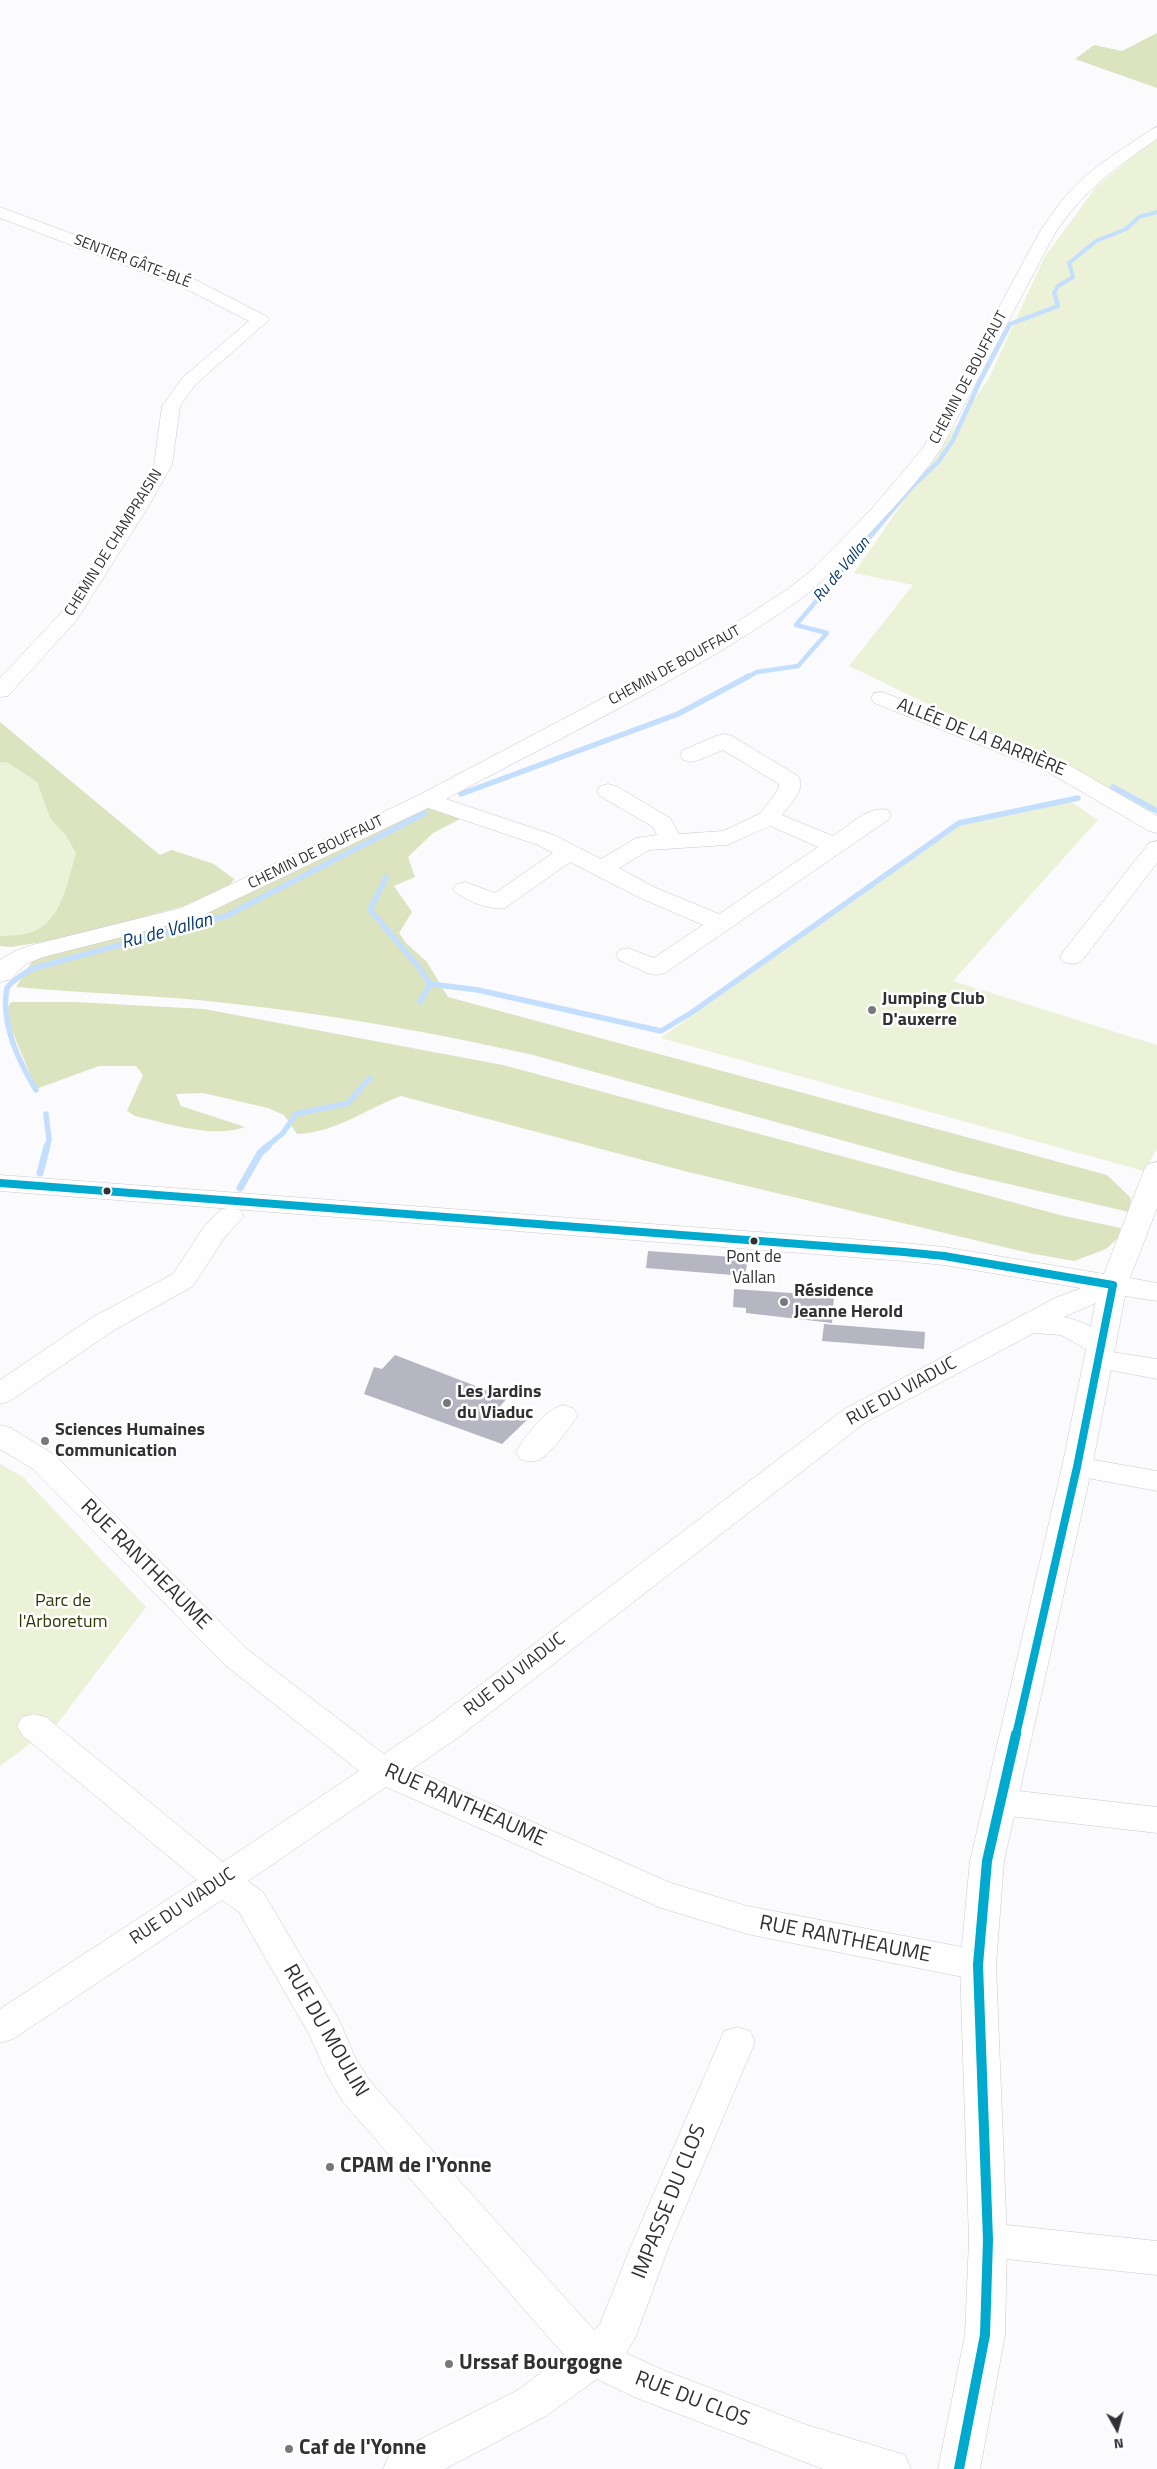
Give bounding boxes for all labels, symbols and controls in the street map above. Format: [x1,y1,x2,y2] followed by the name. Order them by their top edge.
[71,231,193,293] street label: SENTIER GÂTE-BLÉ
[926,308,1012,448] street label: CHEMIN DE BOUFFAUT
[61,466,167,620] street label: CHEMIN DE CHAMPRAISIN
[809,534,875,606] water label: Ru de Vallan
[606,622,744,710] street label: CHEMIN DE BOUFFAUT
[894,694,1068,782] street label: ALLÉE DE LA BARRIÈRE
[246,812,386,894] street label: CHEMIN DE BOUFFAUT
[119,909,215,955] water label: Ru de Vallan
[882,989,985,1032] place label: Jumping Club D'auxerre
[866,1004,878,1016] marker: Jumping Club D'auxerre
[102,1186,112,1196] unlabelled marker
[749,1236,759,1246] marker: Pont de Vallan
[726,1248,782,1288] place label: Pont de Vallan
[794,1281,903,1324] place label: Résidence Jeanne Herold
[778,1296,790,1308] marker: Résidence Jeanne Herold
[843,1353,961,1431] street label: RUE DU VIADUC
[457,1382,541,1425] place label: Les Jardins du Viaduc
[441,1397,453,1409] marker: Les Jardins du Viaduc
[55,1420,205,1462] place label: Sciences Humaines Communication
[39,1435,51,1447] marker: Sciences Humaines Communication
[75,1495,215,1635] street label: RUE RANTHEAUME
[18,1591,108,1634] park label: Parc de l'Arboretum
[460,1629,570,1721] street label: RUE DU VIADUC
[380,1759,550,1853] street label: RUE RANTHEAUME
[126,1864,240,1950] street label: RUE DU VIADUC
[757,1911,933,1969] street label: RUE RANTHEAUME
[277,1960,373,2102] street label: RUE DU MOULIN
[628,2121,712,2283] street label: IMPASSE DU CLOS
[340,2154,492,2180] place label: CPAM de l'Yonne
[324,2161,336,2173] marker: CPAM de l'Yonne
[459,2351,622,2377] place label: Urssaf Bourgogne
[443,2358,455,2370] marker: Urssaf Bourgogne
[631,2367,753,2433] street label: RUE DU CLOS
[1092,2404,1142,2454] north arrow
[1113,2433,1125,2455] text: N
[299,2436,426,2462] place label: Caf de l'Yonne
[283,2443,295,2455] marker: Caf de l'Yonne

